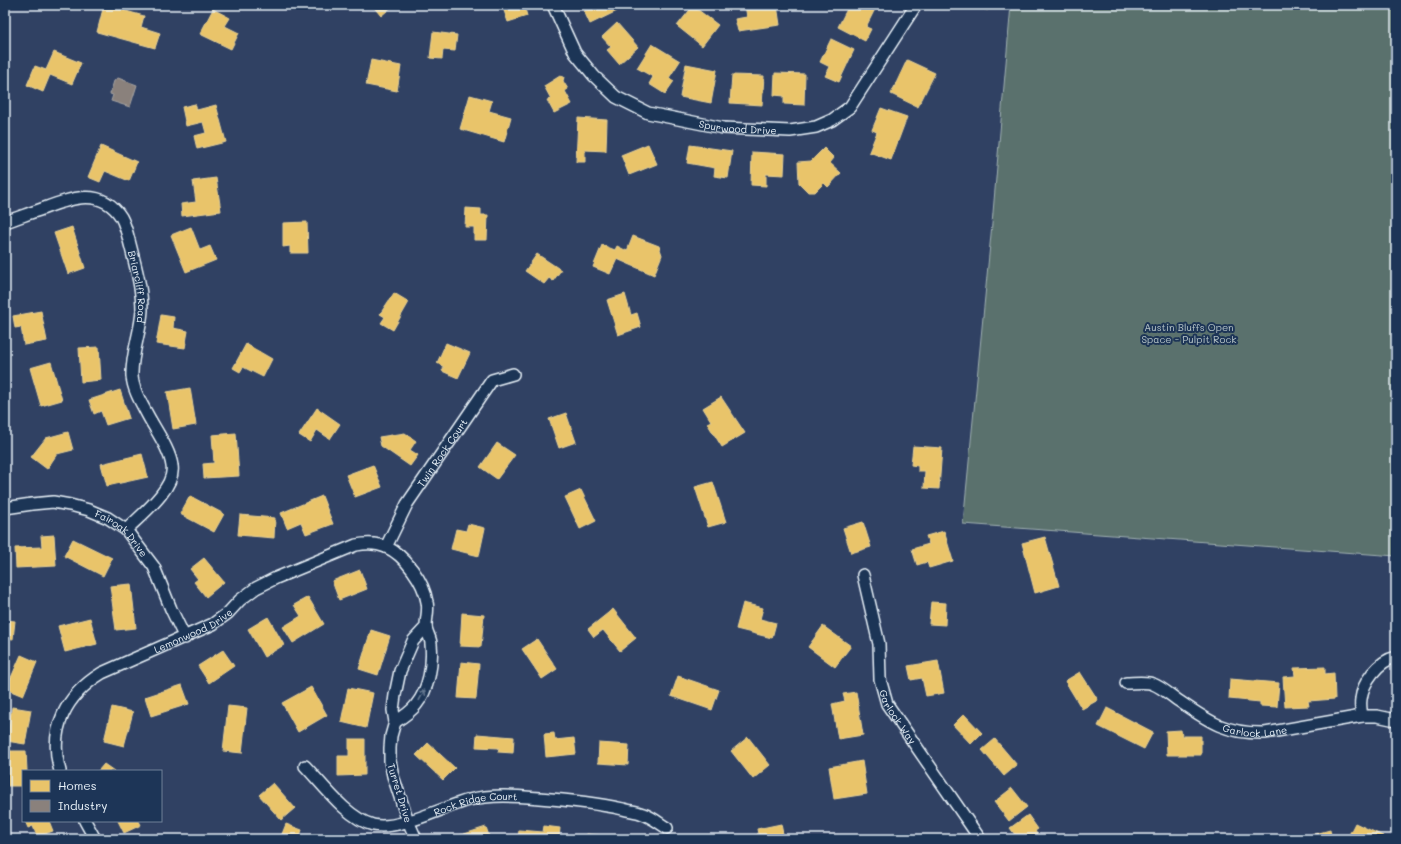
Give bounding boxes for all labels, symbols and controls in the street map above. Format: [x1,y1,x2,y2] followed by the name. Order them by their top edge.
[698,116,777,137] street label: Spurwood Drive
[125,249,149,324] street label: Briarcliff Road
[1141,320,1237,346] park label: Austin Bluffs Open Space - Pulpit Rock
[414,416,471,490] street label: Twin Rock Court
[93,506,151,560] street label: Fairoak Drive
[152,605,236,656] street label: Lemonwood Drive
[876,688,919,747] street label: Garlock Way
[419,689,426,701] one-way arrow
[1221,720,1288,740] street label: Garlock Lane
[384,762,416,824] street label: Turret Drive
[22,770,162,822] legend
[58,777,97,793] text: Homes
[432,789,518,819] street label: Rock Ridge Court
[58,797,107,813] text: Industry

